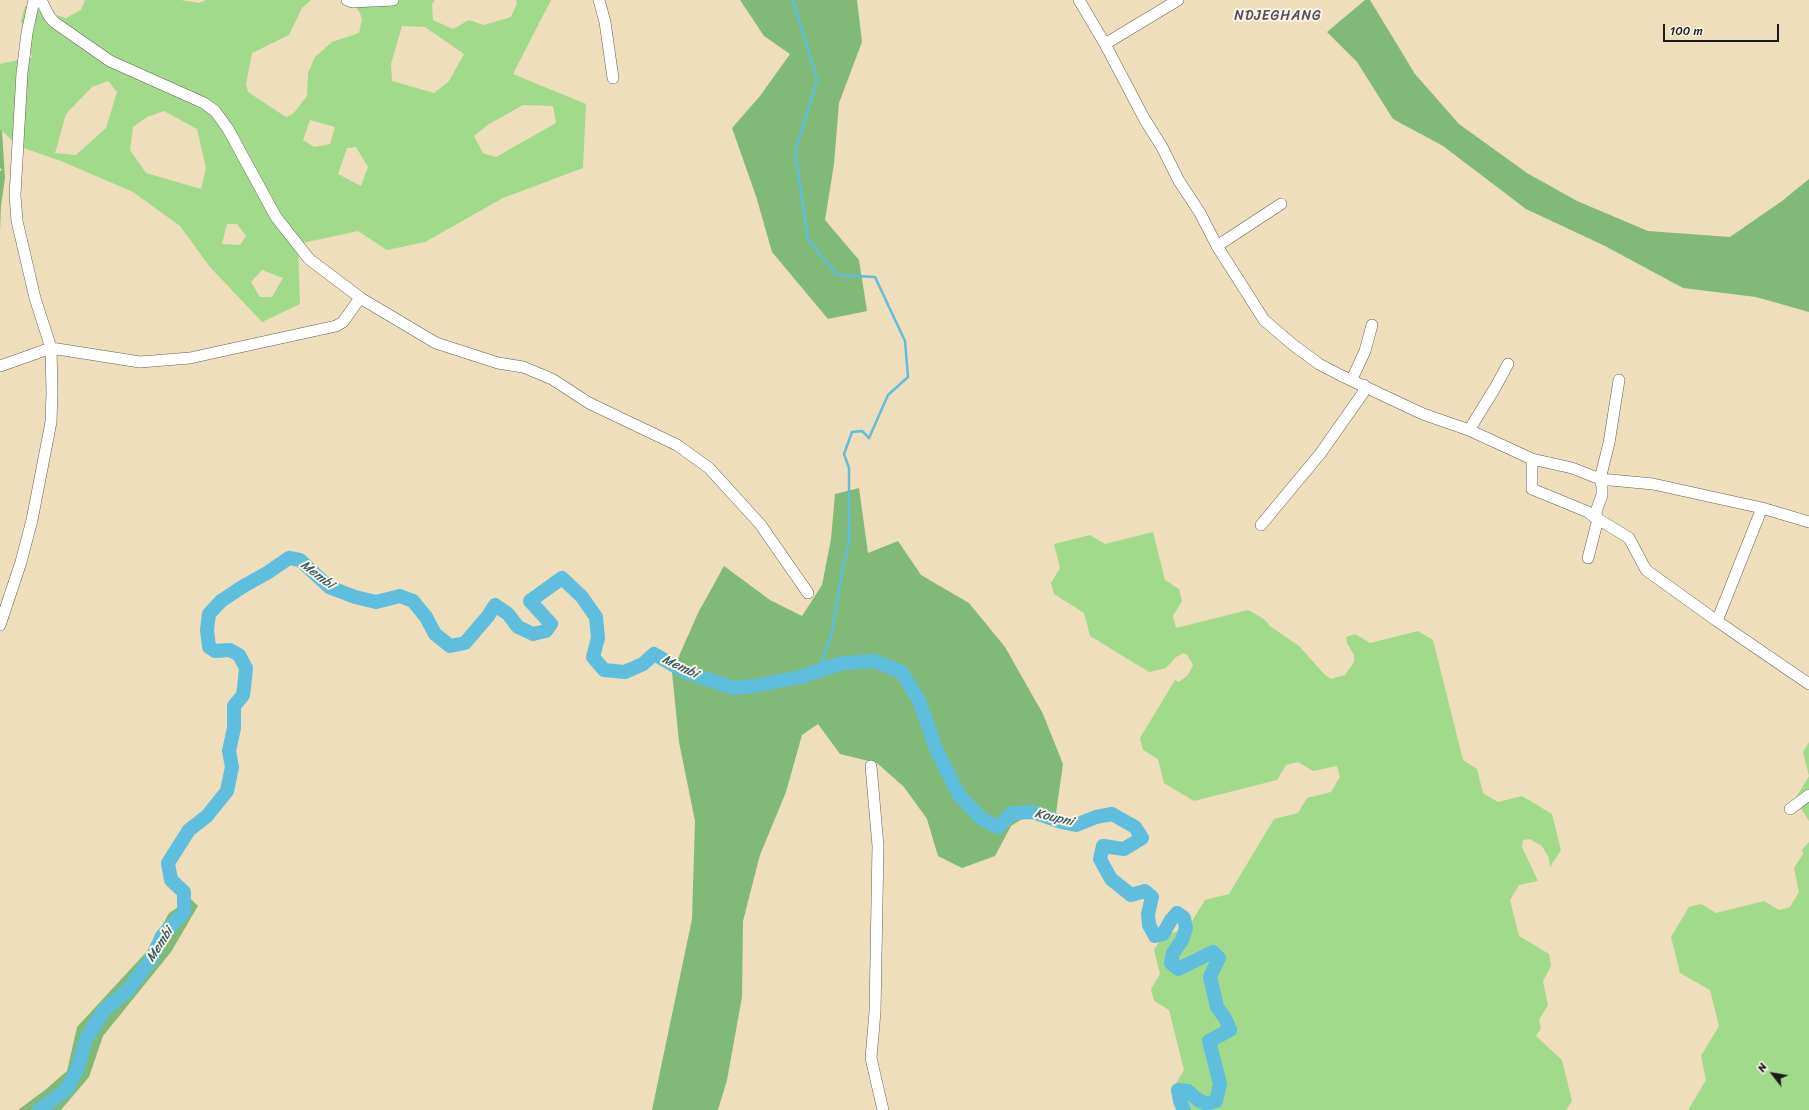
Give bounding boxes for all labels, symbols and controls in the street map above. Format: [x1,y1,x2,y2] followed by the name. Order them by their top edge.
[1234,8,1322,24] district label: NDJEGHANG
[1665,16,1781,42] scale bar
[1670,20,1703,42] text: 100 m
[297,557,337,593] water label: Membi
[660,652,700,682] water label: Membi
[1033,806,1075,830] water label: Koupni
[143,925,177,965] water label: Membi
[1753,1054,1793,1094] north arrow
[1752,1059,1772,1076] text: N

